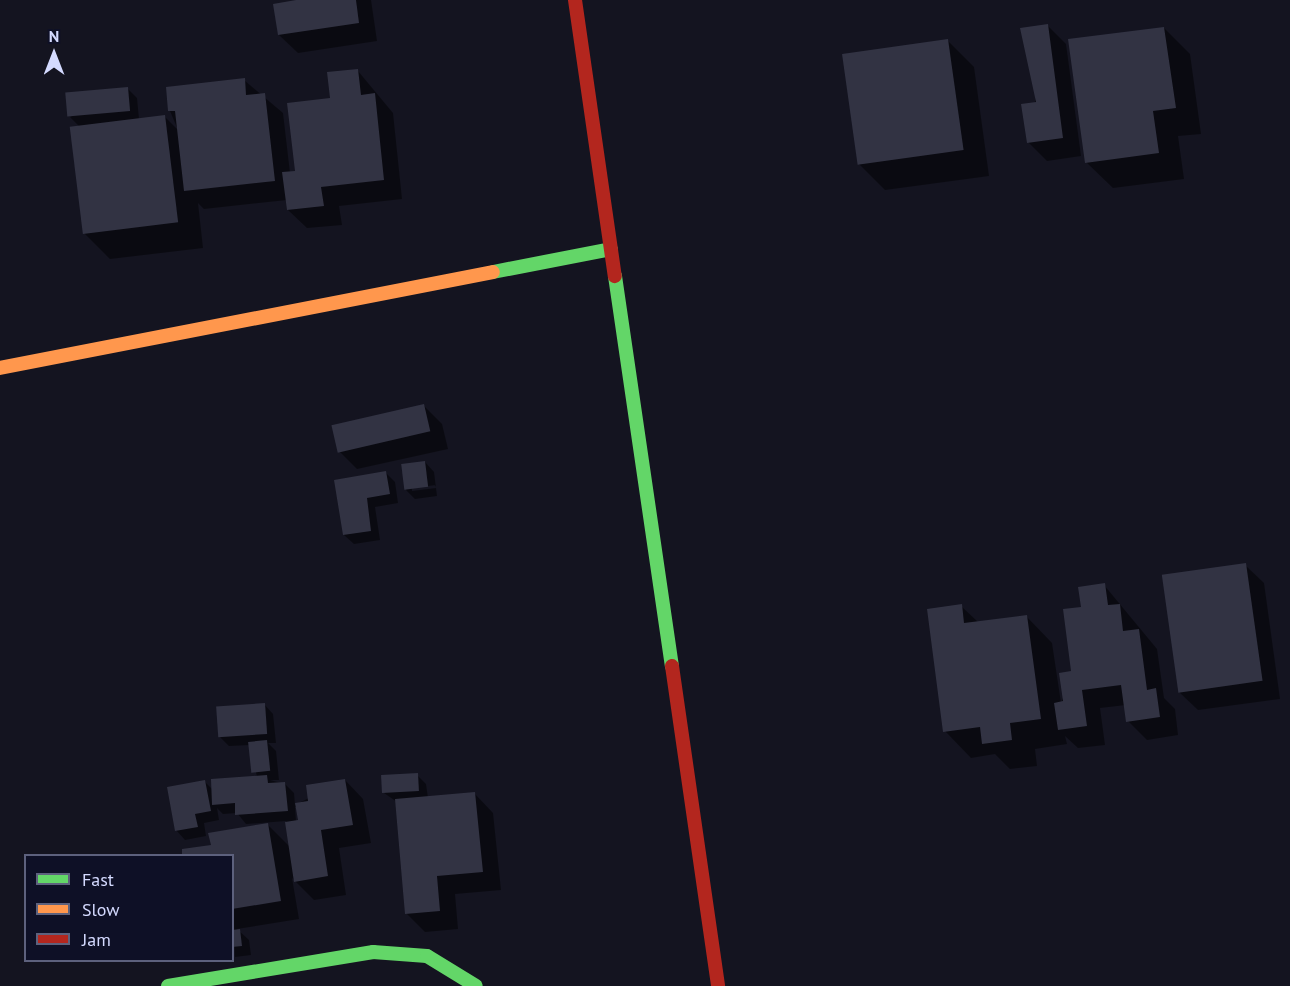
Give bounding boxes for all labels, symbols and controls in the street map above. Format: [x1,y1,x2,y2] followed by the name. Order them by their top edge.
[24,24,84,84] north arrow
[49,26,59,46] text: N
[24,854,234,962] legend
[82,868,114,891] text: Fast
[82,898,120,921] text: Slow
[82,928,111,951] text: Jam

